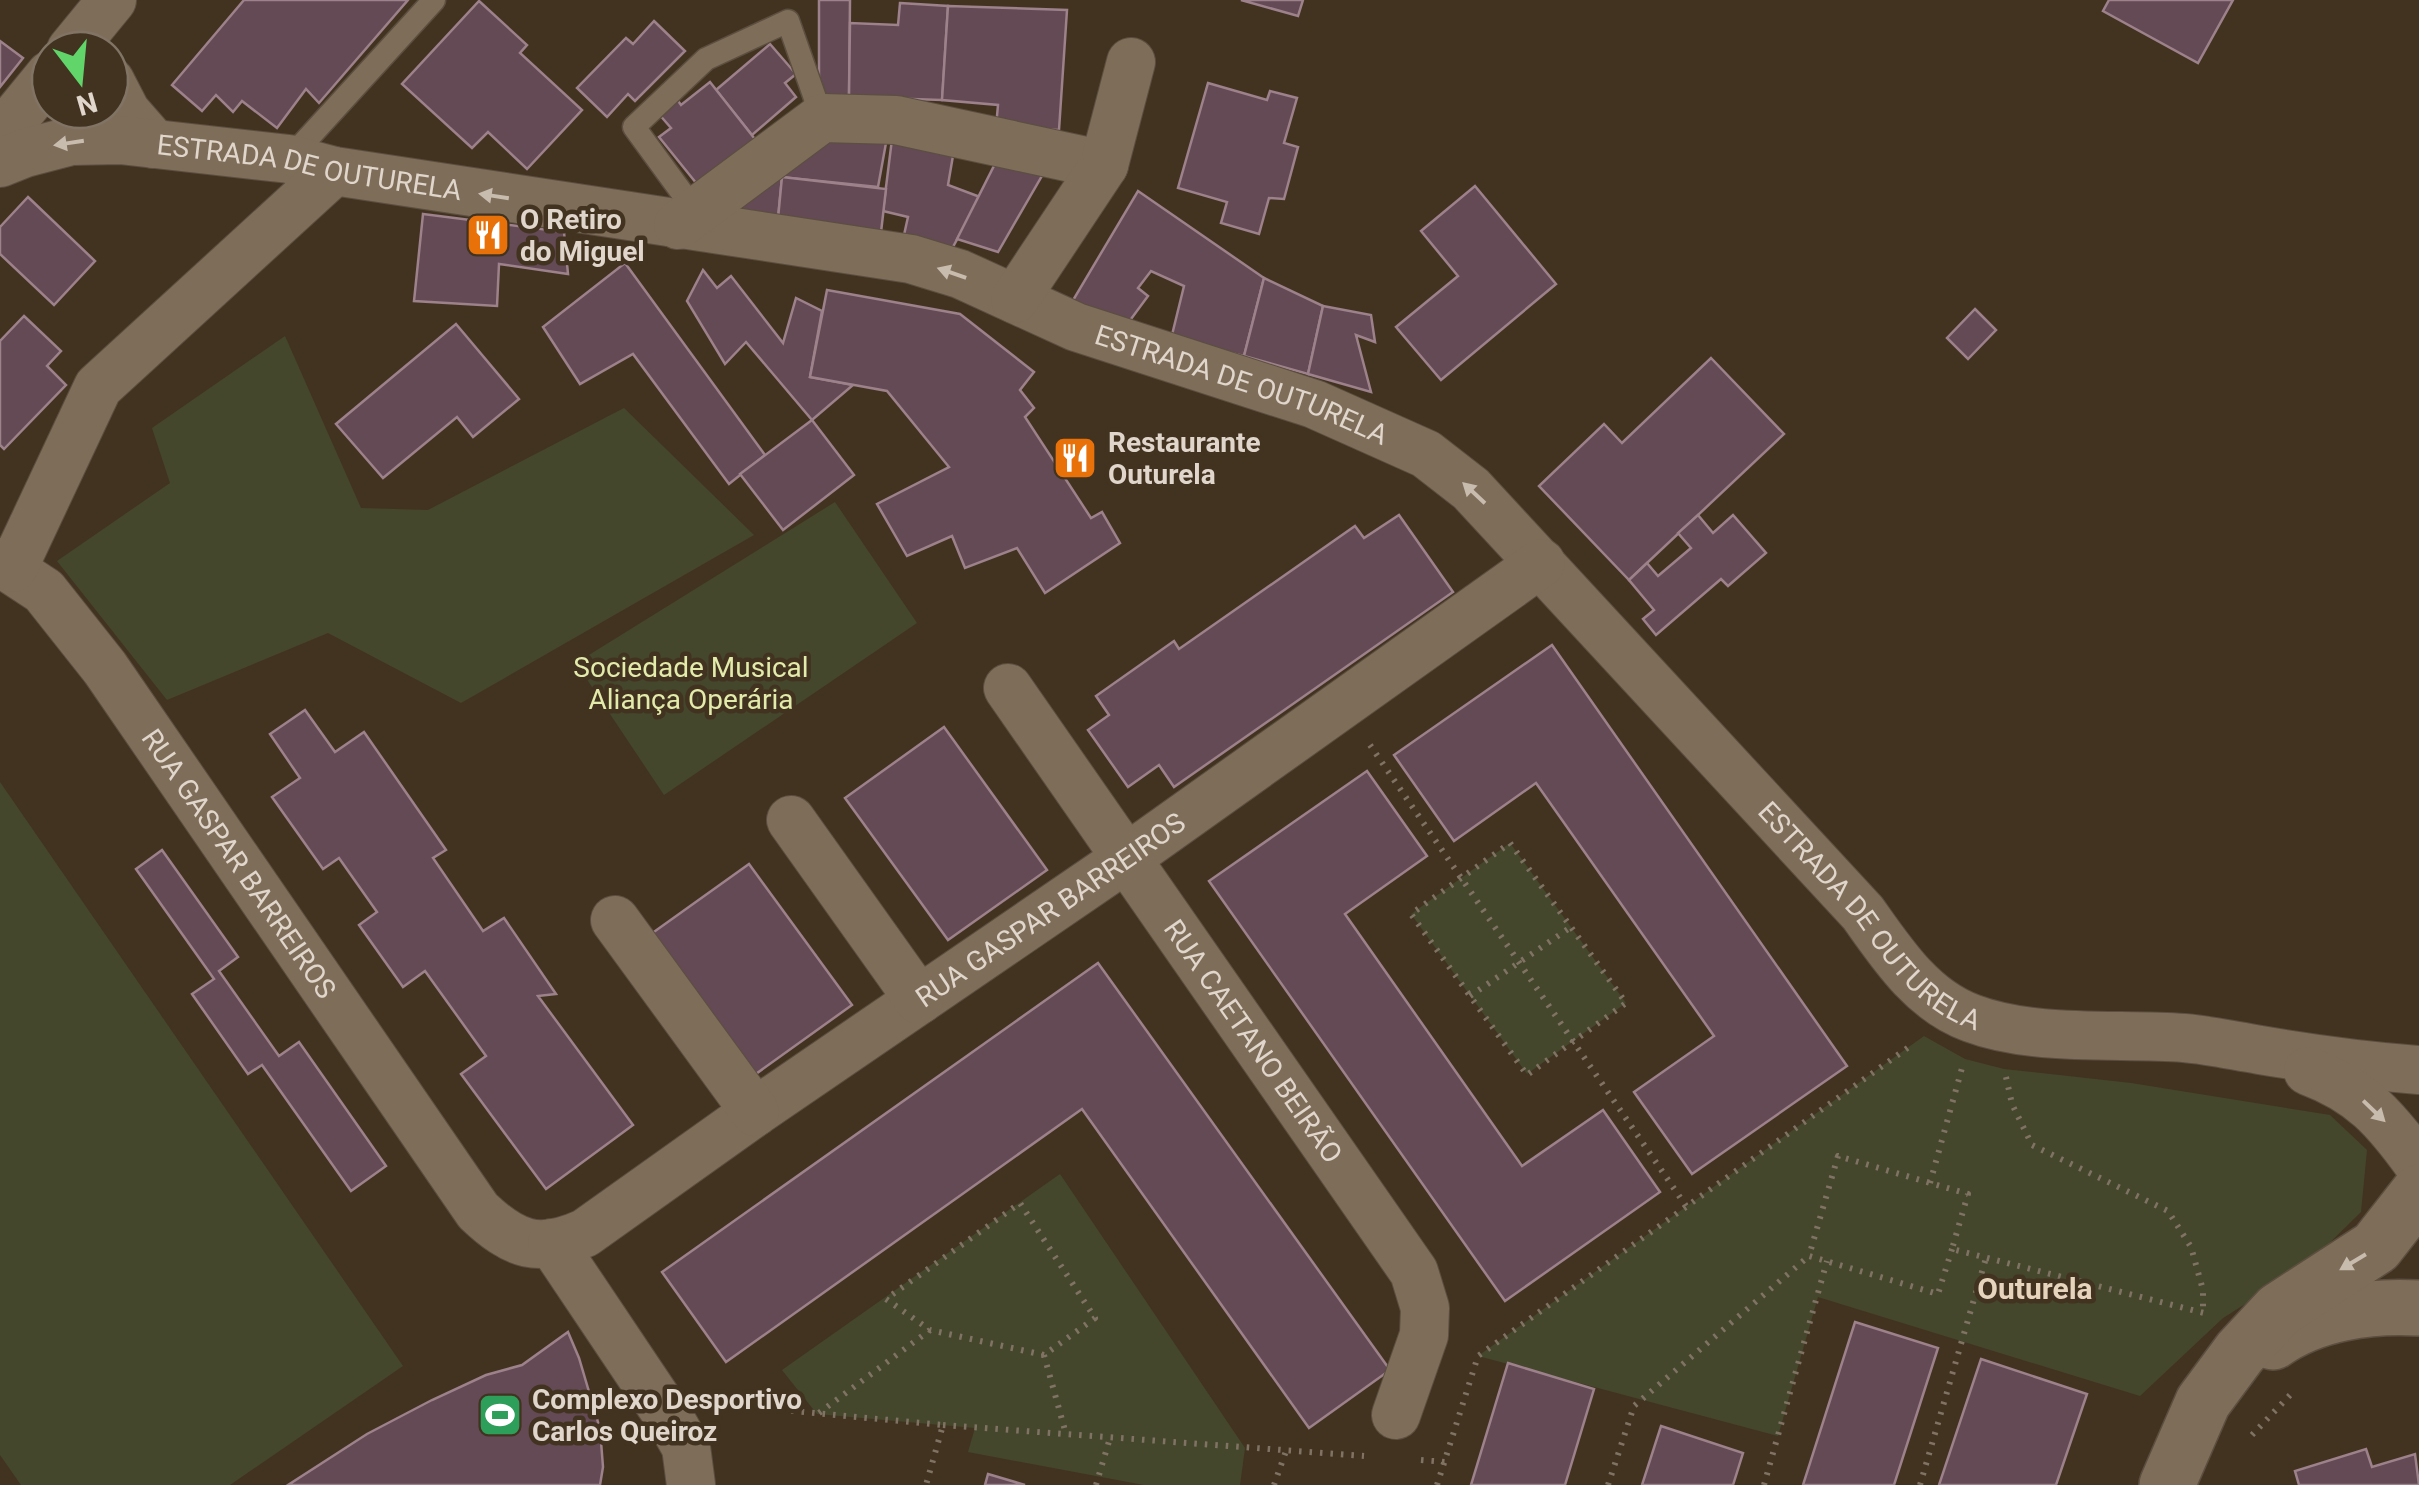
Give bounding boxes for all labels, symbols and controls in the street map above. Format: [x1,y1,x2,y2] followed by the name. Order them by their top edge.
[30,30,130,130] north arrow
[73,85,101,122] text: N
[155,128,464,207] street label: ESTRADA DE OUTURELA
[53,136,84,152] one-way arrow
[478,188,509,203] one-way arrow
[520,203,645,268] place label: O Retiro do Miguel
[465,212,511,258] restaurant icon: O Retiro do Miguel
[937,264,967,279] one-way arrow
[1091,318,1393,451] street label: ESTRADA DE OUTURELA
[1108,426,1261,491] place label: Restaurante Outurela
[1052,435,1098,481] restaurant icon: Restaurante Outurela
[1462,482,1486,505] one-way arrow
[573,651,809,716] park label: Sociedade Musical Aliança Operária
[135,722,343,1004] street label: RUA GASPAR BARREIROS
[1752,795,1986,1037] street label: ESTRADA DE OUTURELA
[909,805,1191,1014] street label: RUA GASPAR BARREIROS
[1157,913,1349,1169] street label: RUA CAETANO BEIRÃO
[2362,1099,2386,1122] one-way arrow
[2339,1253,2367,1270] one-way arrow
[1977,1271,2093,1306] district label: Outurela
[532,1383,802,1448] place label: Complexo Desportivo Carlos Queiroz
[477,1392,523,1438] sports icon: Complexo Desportivo Carlos Queiroz

